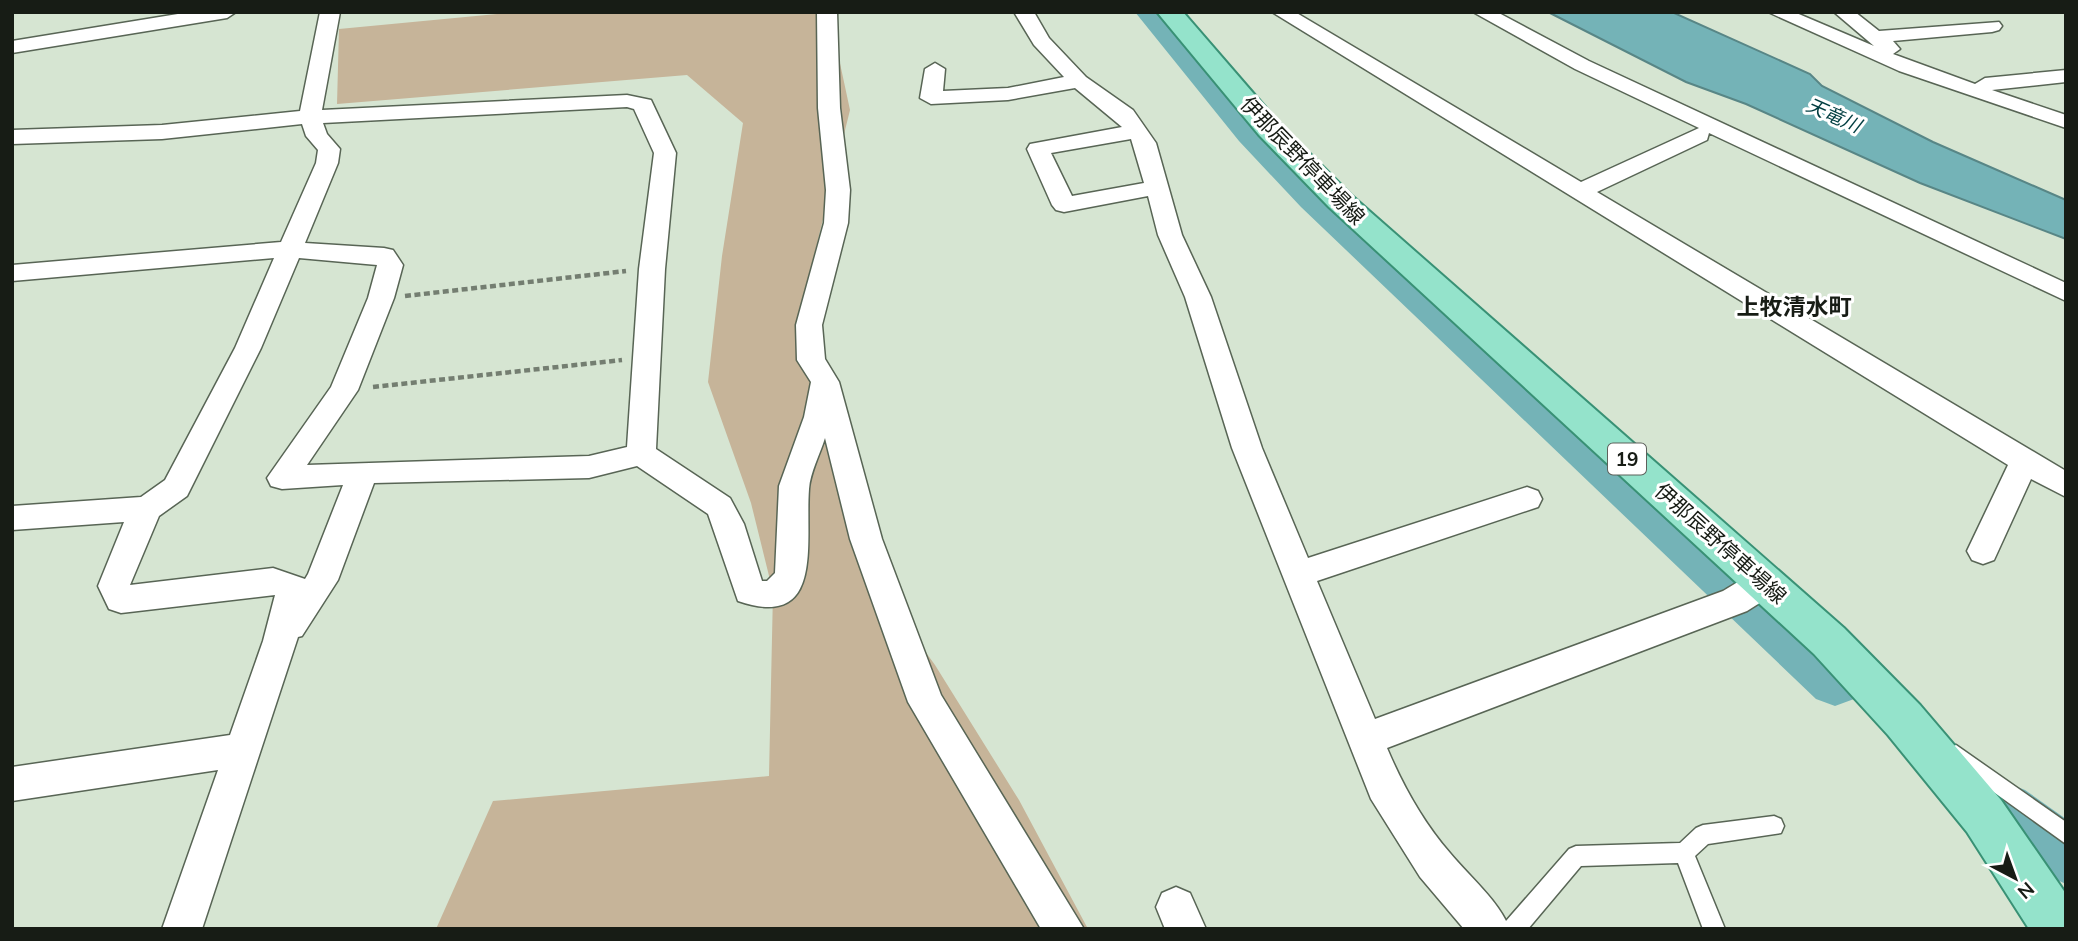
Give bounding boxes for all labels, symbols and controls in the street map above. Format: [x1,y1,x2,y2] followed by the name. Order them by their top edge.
[1235,91,1371,229] street label: 伊那辰野停車場線
[1803,92,1867,138] water label: 天竜川
[1737,292,1852,321] district label: 上牧清水町
[1608,444,1646,474] road number: 19
[1650,477,1792,609] street label: 伊那辰野停車場線
[1980,843,2050,913] north arrow
[2013,877,2039,905] text: N

